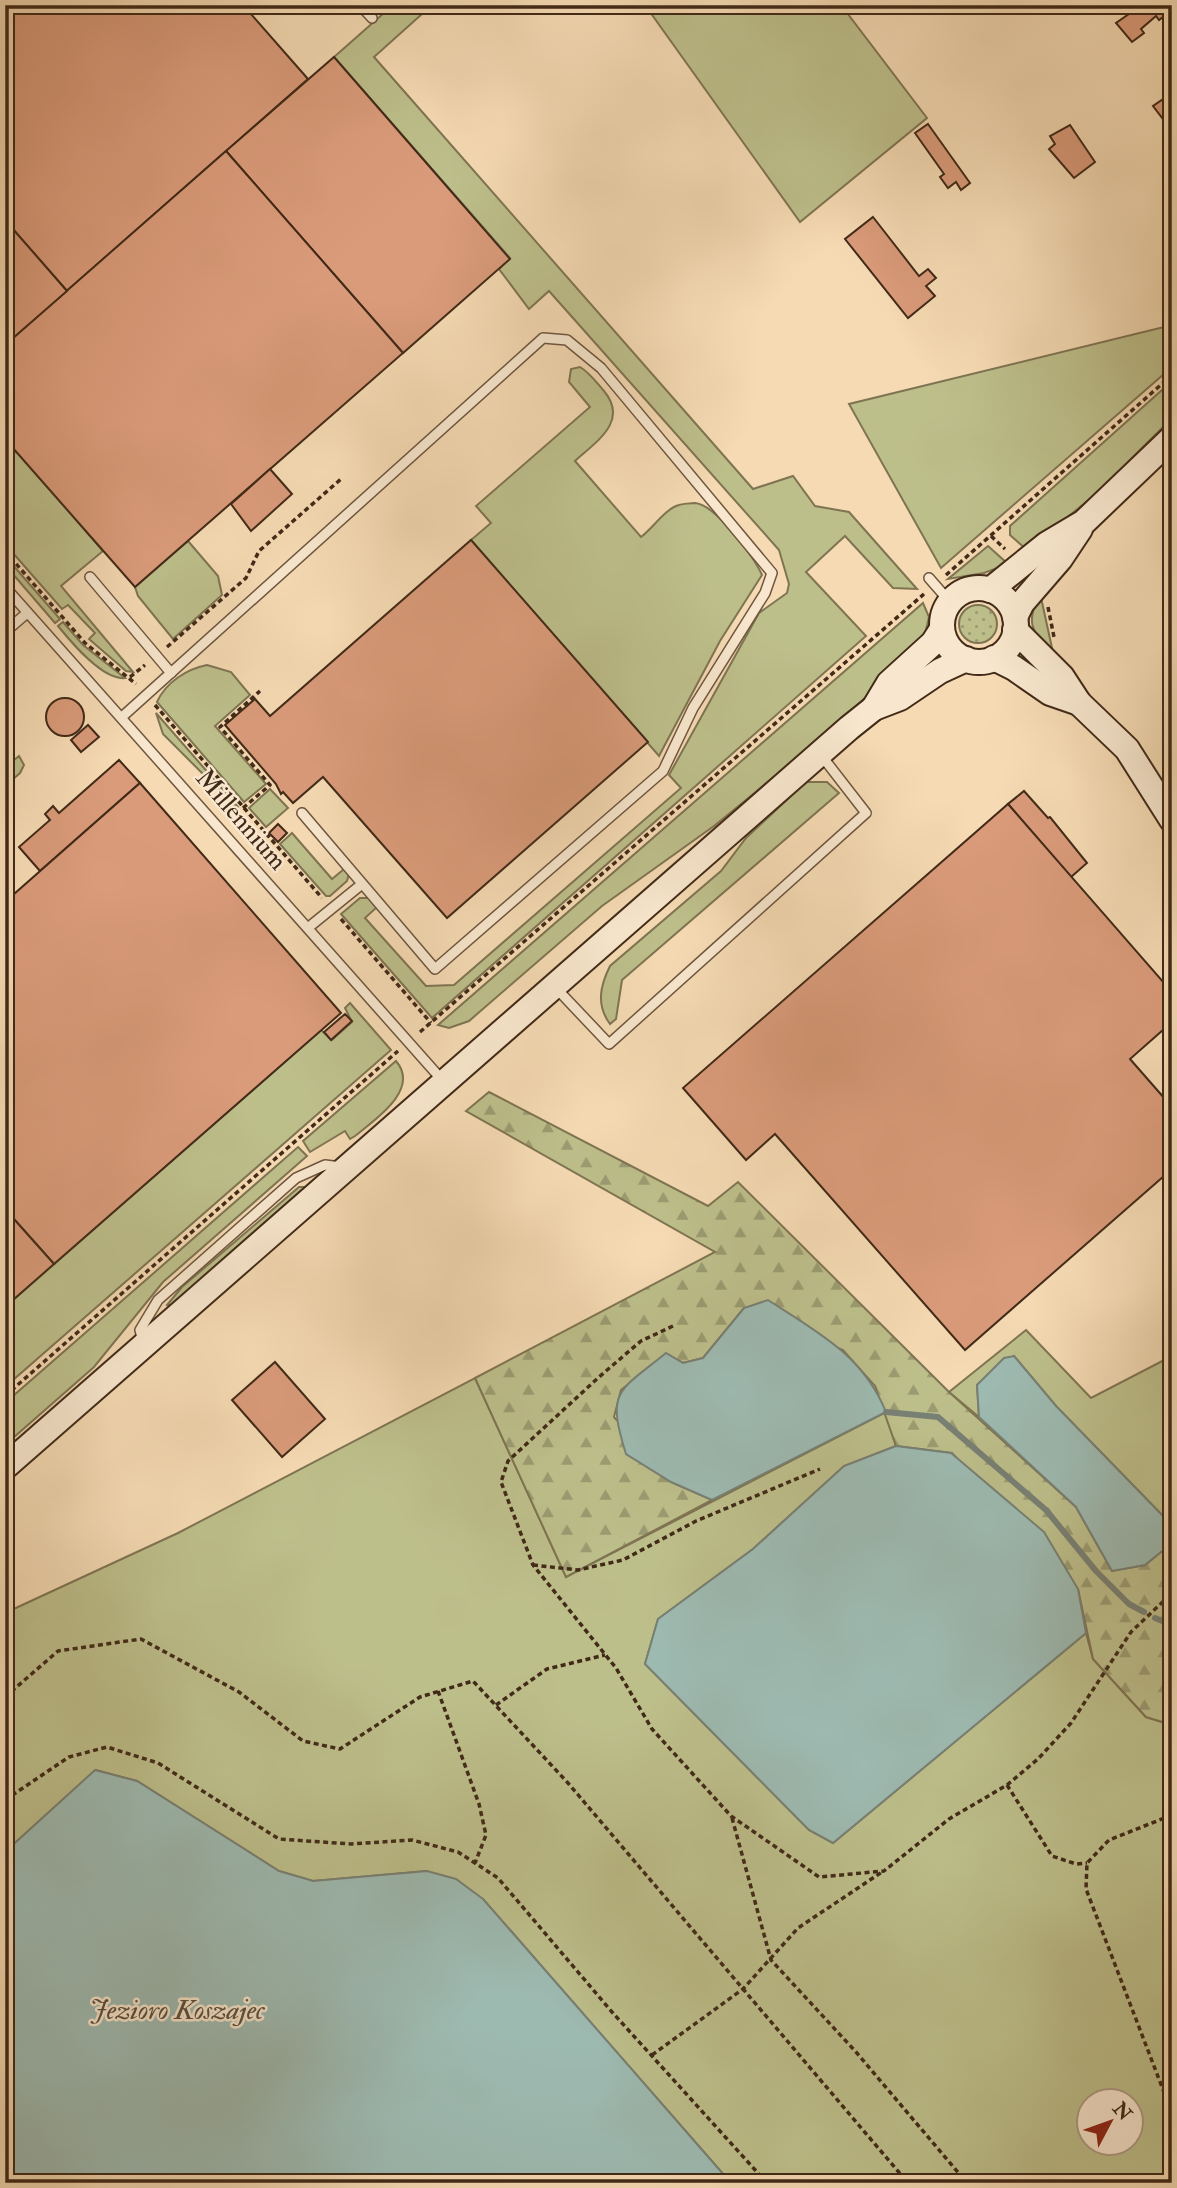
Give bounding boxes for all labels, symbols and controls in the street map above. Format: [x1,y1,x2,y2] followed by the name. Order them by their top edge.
[189,763,294,877] street label: Millennium
[89,1993,266,2028] water label: Jezioro Koszajec
[1076,2086,1146,2156] north arrow
[1107,2096,1137,2127] text: N

